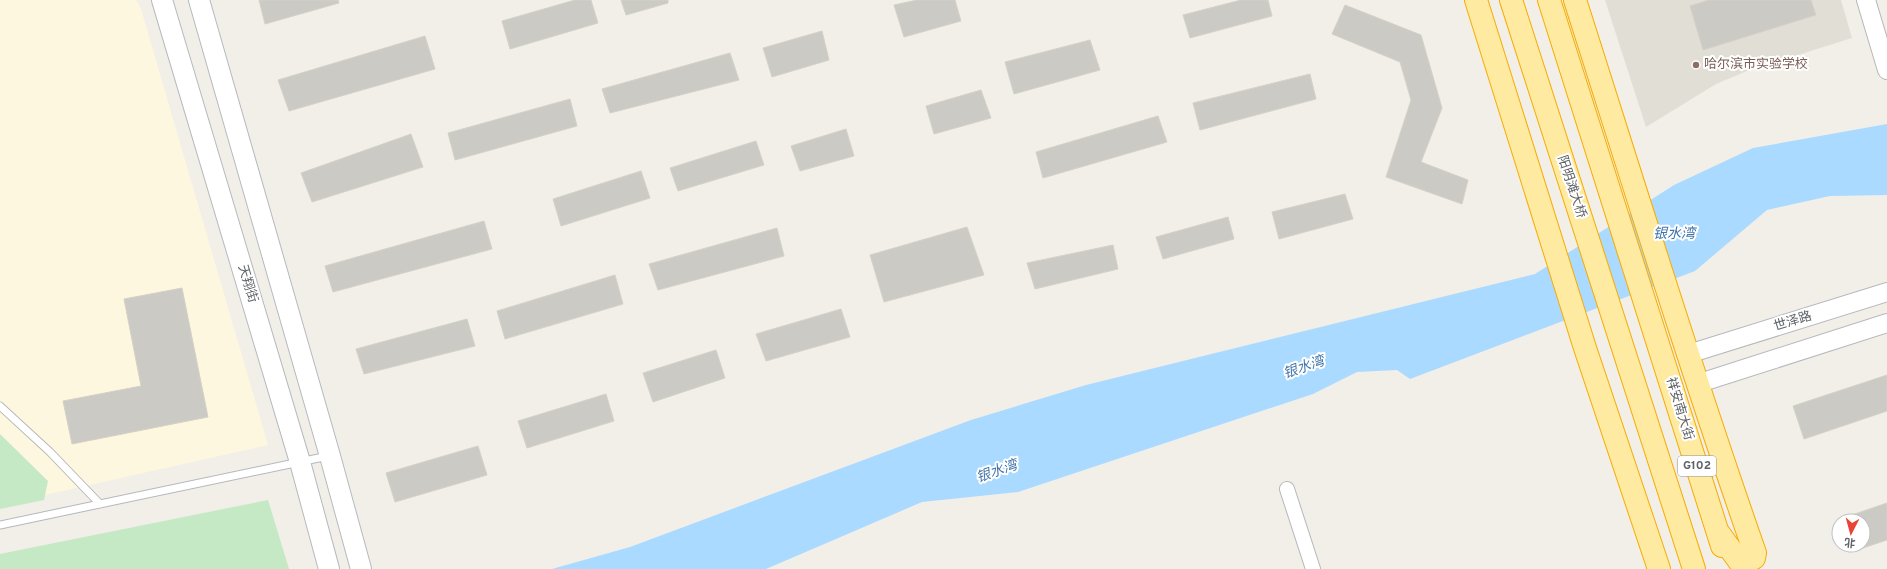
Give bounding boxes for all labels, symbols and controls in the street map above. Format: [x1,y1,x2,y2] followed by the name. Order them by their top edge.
[1704,56,1808,73] place label: 哈尔滨市实验学校
[1691,60,1701,70] marker: 哈尔滨市实验学校
[1553,154,1589,220] street label: 阳明滩大桥
[1653,226,1697,243] water label: 银水湾
[234,263,260,305] street label: 天翔街
[1772,309,1814,335] street label: 世泽路
[1281,352,1329,383] water label: 银水湾
[1662,376,1696,442] street label: 祥安南大街
[974,456,1022,487] water label: 银水湾
[1678,456,1716,476] road number: G102
[1831,513,1871,553] north arrow
[1844,534,1856,549] text: 北

